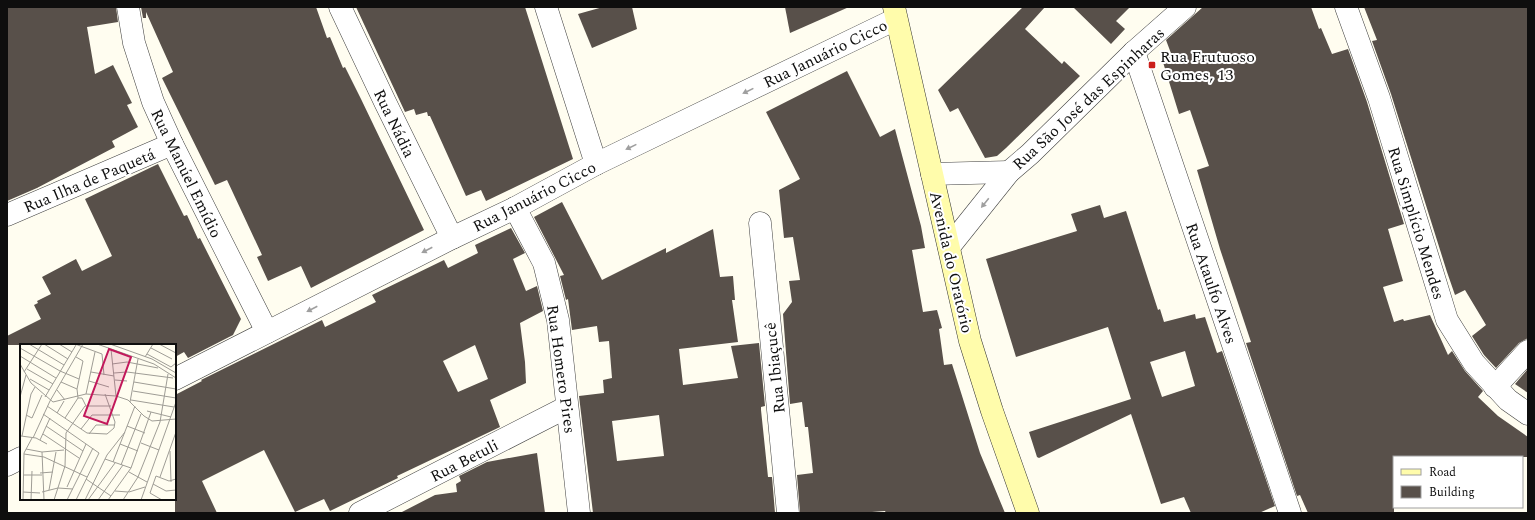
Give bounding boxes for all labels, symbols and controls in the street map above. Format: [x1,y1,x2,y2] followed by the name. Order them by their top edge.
[759,13,892,94] street label: Rua Januário Cicco
[1007,22,1170,176] street label: Rua São José das Espinharas
[1160,45,1255,87] place label: Rua Frutuoso Gomes, 13
[1147,60,1157,70] marker: Rua Frutuoso Gomes, 13
[367,85,421,162] street label: Rua Nádia
[742,88,753,94] one-way arrow
[144,105,228,242] street label: Rua Manúel Emídio
[20,142,159,219] street label: Rua Ilha de Paquetá
[625,144,636,150] one-way arrow
[1381,144,1451,303] street label: Rua Simplício Mendes
[469,155,600,238] street label: Rua Januário Cicco
[923,189,979,336] street label: Avenida do Oratório
[980,197,989,208] one-way arrow
[1179,219,1243,347] street label: Rua Ataulfo Alves
[422,247,433,254] one-way arrow
[540,303,582,435] street label: Rua Homero Pires
[306,306,317,313] one-way arrow
[758,321,792,415] street label: Rua Ibiaçucê
[20,344,176,500] inset map
[426,433,503,488] street label: Rua Betuli
[1393,456,1523,508] legend
[1429,463,1456,482] text: Road
[1429,483,1475,502] text: Building

